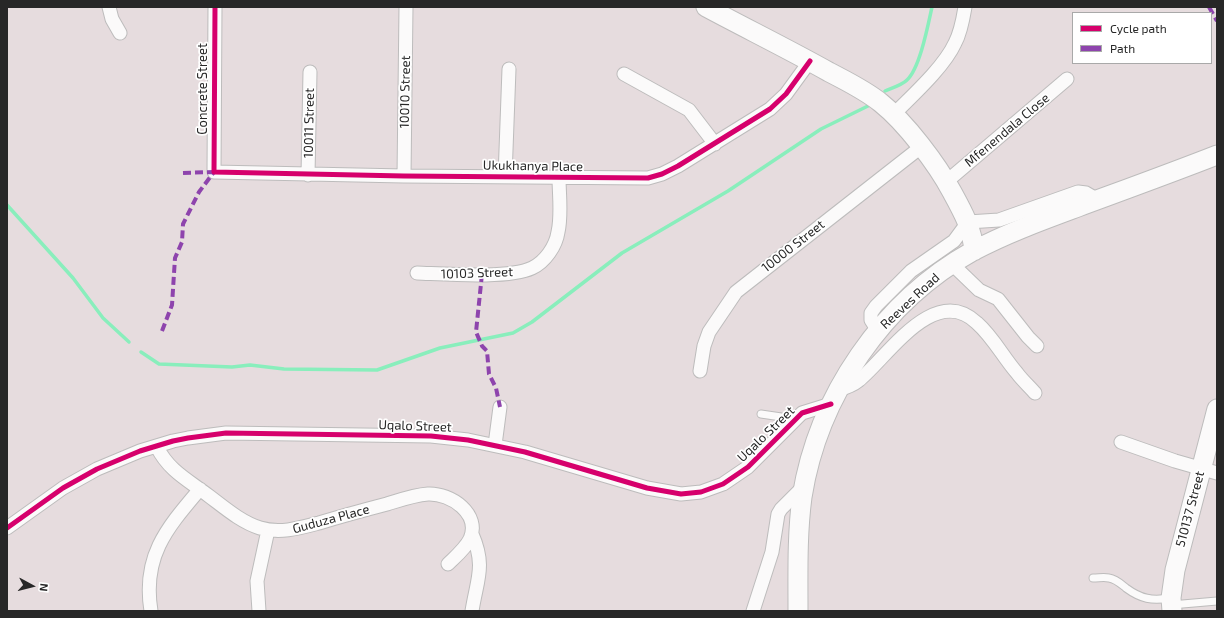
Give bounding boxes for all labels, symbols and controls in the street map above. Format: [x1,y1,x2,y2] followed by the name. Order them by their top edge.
[1072,12,1212,64] legend
[1110,21,1167,35] text: Cycle path
[1110,41,1135,55] text: Path
[195,43,211,135] street label: Concrete Street
[397,55,413,129] street label: 10010 Street
[301,88,317,158] street label: 10011 Street
[961,90,1053,170] street label: Mfenendala Close
[483,157,583,175] street label: Ukukhanya Place
[758,217,828,275] street label: 10000 Street
[441,264,513,282] street label: 10103 Street
[877,270,943,332] street label: Reeves Road
[734,403,798,465] street label: Uqalo Street
[378,417,452,435] street label: Uqalo Street
[1172,469,1208,549] street label: 510137 Street
[291,501,371,537] street label: Guduza Place
[12,566,52,606] north arrow
[37,583,51,592] text: N

